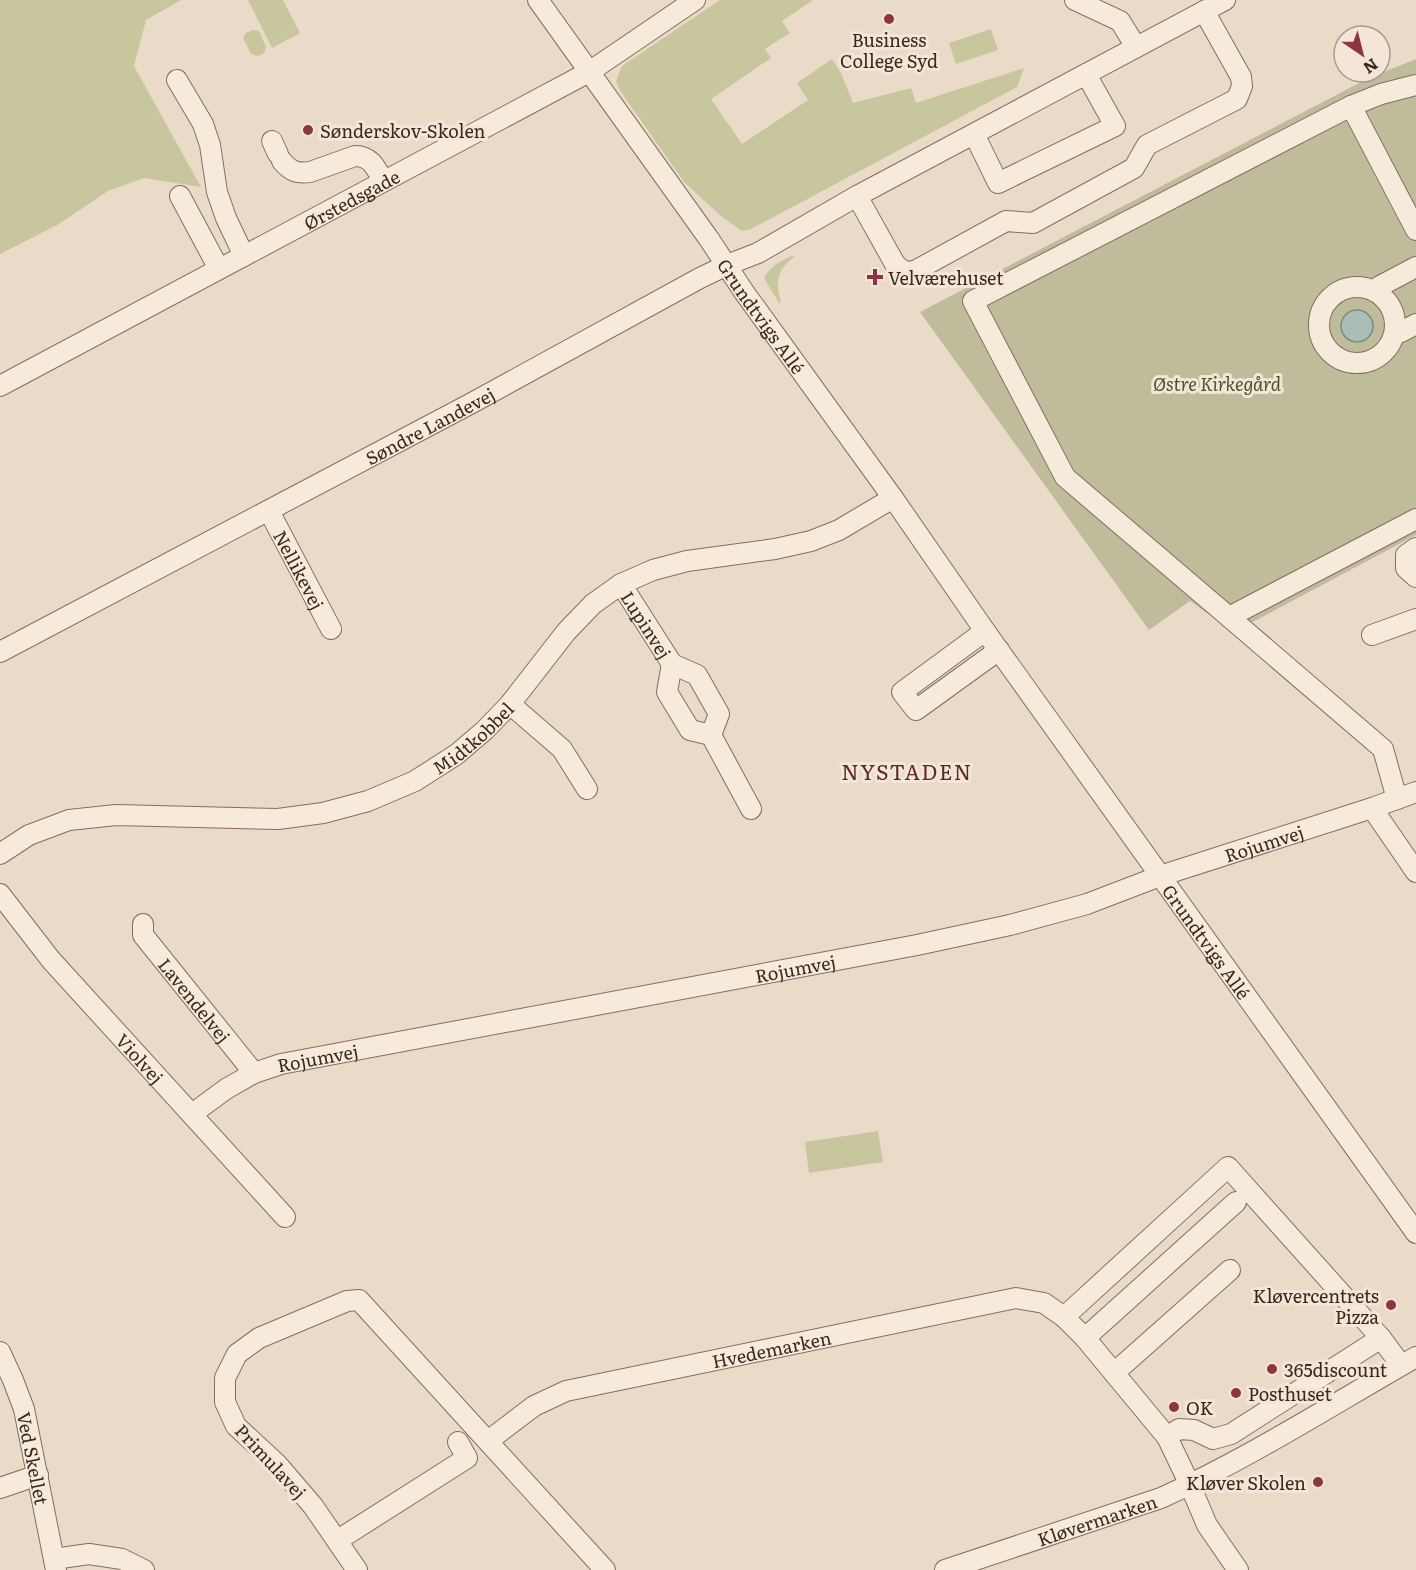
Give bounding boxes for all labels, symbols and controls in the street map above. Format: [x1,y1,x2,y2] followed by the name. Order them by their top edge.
[882,12,896,26] marker: Business College Syd
[1332,24,1392,84] north arrow
[840,26,938,74] place label: Business College Syd
[1359,53,1384,81] text: N
[320,117,486,144] place label: Sønderskov-Skolen
[301,123,315,137] marker: Sønderskov-Skolen
[298,162,404,236] street label: Ørstedsgade
[712,253,812,379] street label: Grundtvigs Allé
[888,264,1004,291] place label: Velværehuset
[866,268,884,286] marker: Velværehuset
[1153,370,1282,397] park label: Østre Kirkegård
[360,380,499,471] street label: Søndre Landevej
[268,525,332,614] street label: Nellikevej
[615,585,679,664] street label: Lupinvej
[427,695,519,780] street label: Midtkobbel
[841,755,973,786] district label: NYSTADEN
[1221,817,1307,868] street label: Rojumvej
[1157,878,1258,1004] street label: Grundtvigs Allé
[752,947,838,989] street label: Rojumvej
[152,951,238,1048] street label: Lavendelvej
[110,1027,170,1089] street label: Violvej
[275,1036,360,1078] street label: Rojumvej
[1253,1282,1379,1330] place label: Kløvercentrets Pizza
[1384,1298,1398,1312] marker: Kløvercentrets Pizza
[710,1323,834,1374] street label: Hvedemarken
[1284,1356,1388,1383] place label: 365discount
[1265,1362,1279,1376] marker: 365discount
[1248,1380,1332,1407] place label: Posthuset
[1229,1386,1243,1400] marker: Posthuset
[1186,1394,1214,1421] place label: OK
[1167,1400,1181,1414] marker: OK
[11,1409,56,1508] street label: Ved Skellet
[229,1417,313,1505] street label: Primulavej
[1186,1469,1306,1496] place label: Kløver Skolen
[1311,1475,1325,1489] marker: Kløver Skolen
[1033,1487,1160,1552] street label: Kløvermarken

